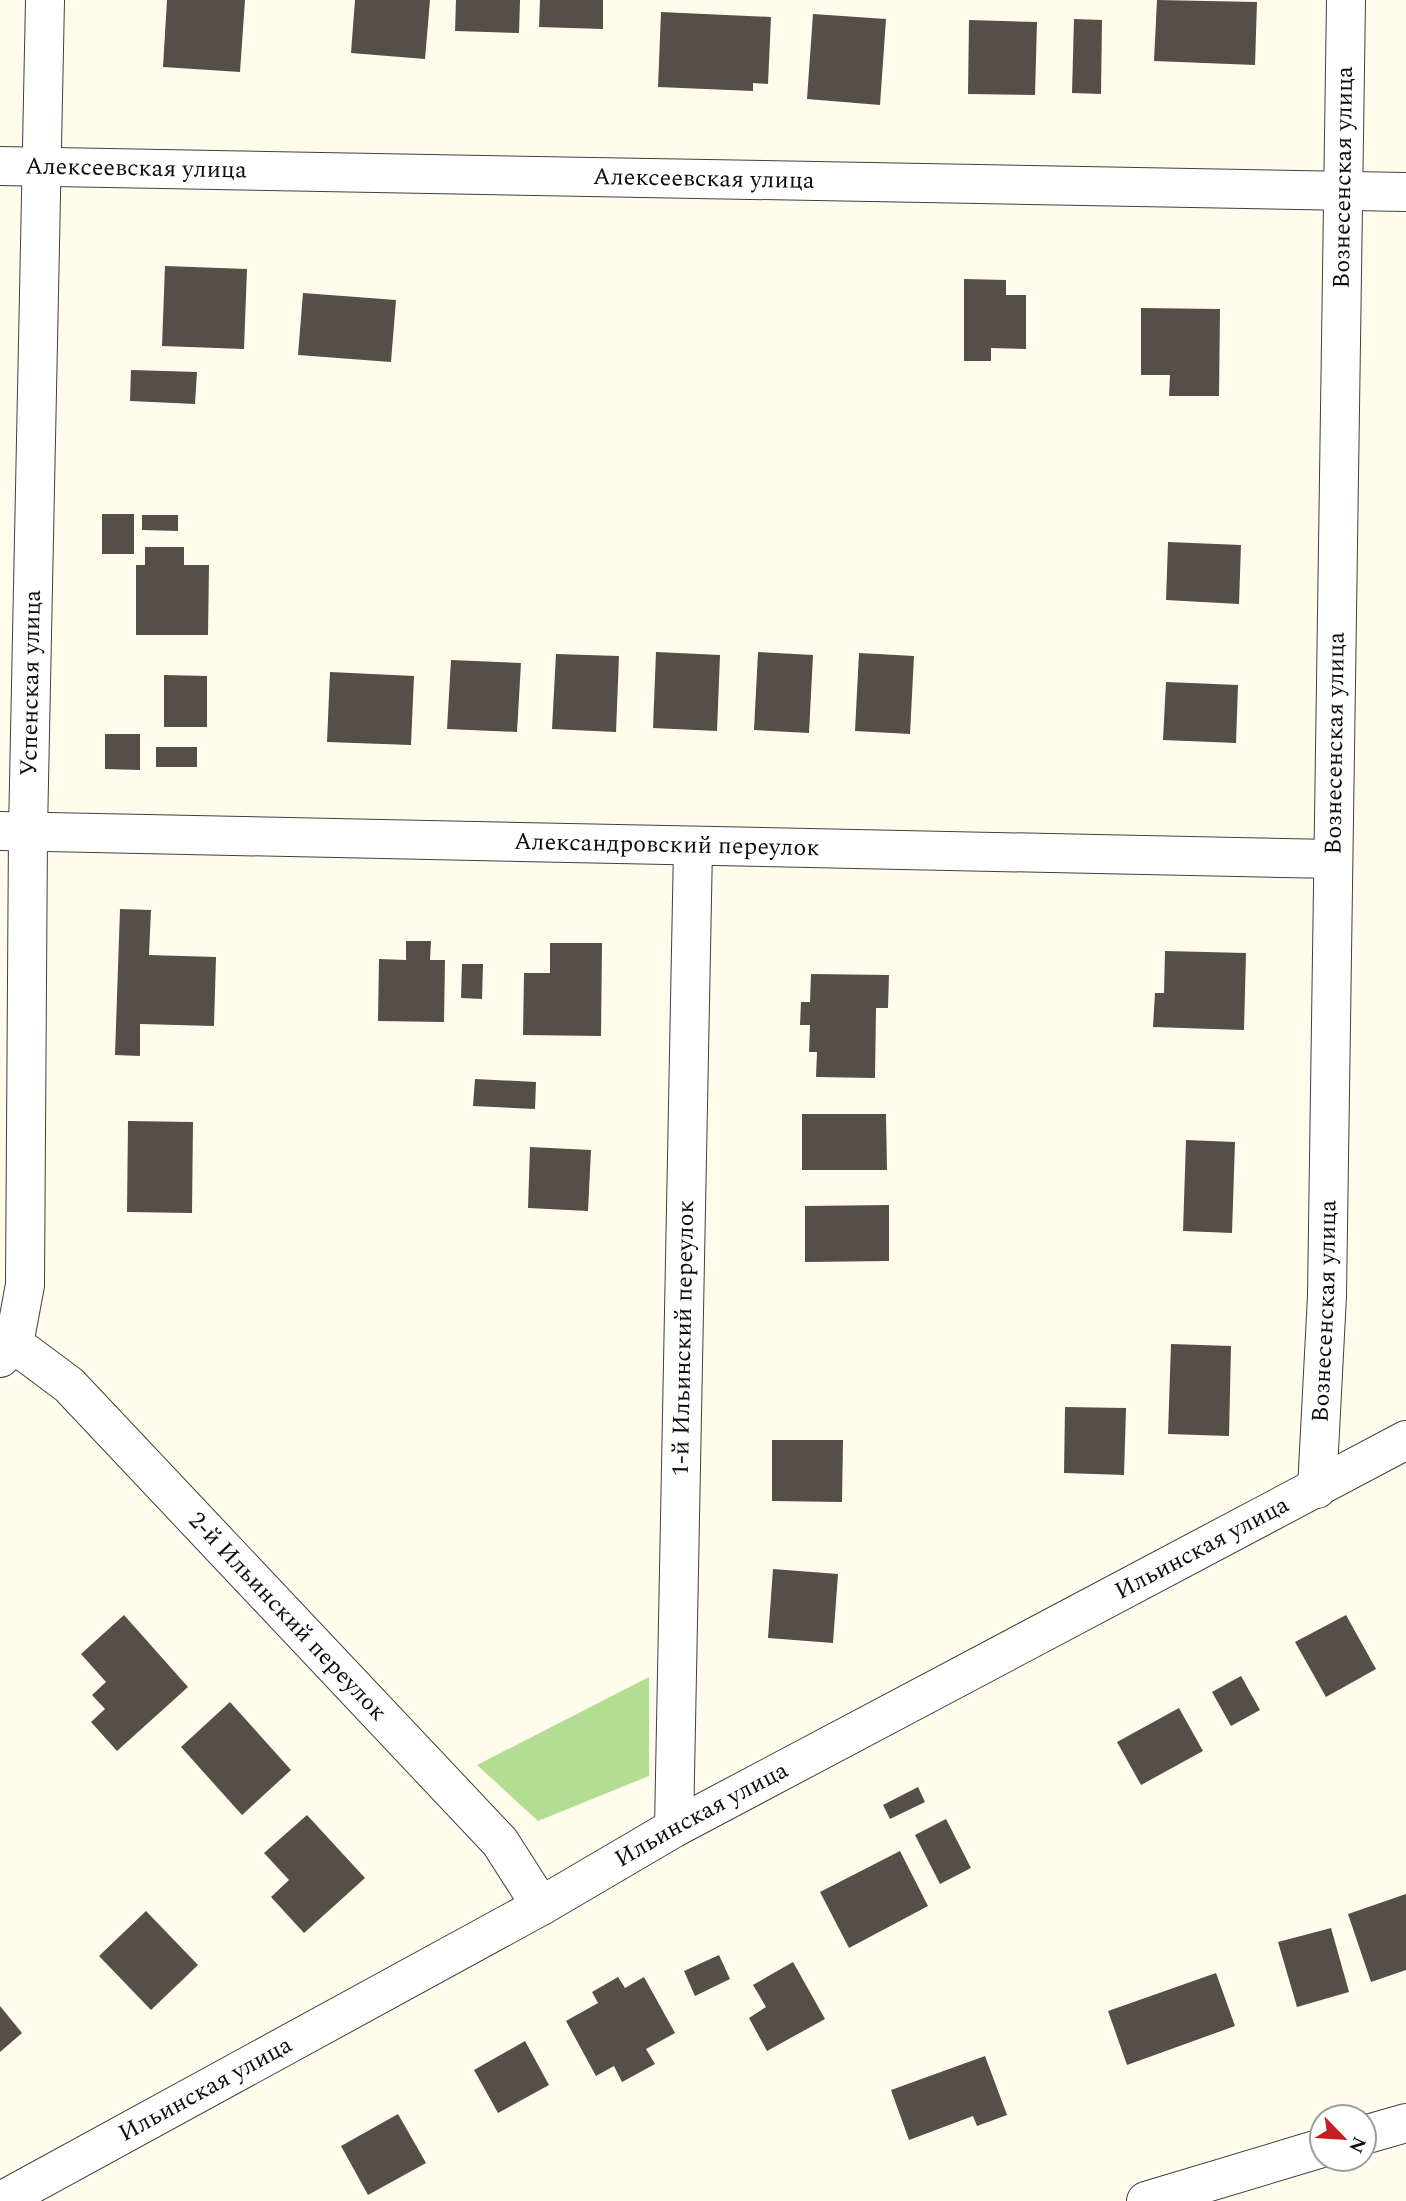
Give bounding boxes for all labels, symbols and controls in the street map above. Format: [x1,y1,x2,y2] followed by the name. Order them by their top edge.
[1324,66,1363,289] street label: Вознесенская улица
[25,148,247,189] street label: Алексеевская улица
[593,159,815,199] street label: Алексеевская улица
[11,589,51,776] street label: Успенская улица
[1315,631,1355,855] street label: Вознесенская улица
[514,824,820,866] street label: Александровский переулок
[1302,1199,1346,1423] street label: Вознесенская улица
[663,1200,704,1477] street label: 1-й Ильинский переулок
[1108,1487,1296,1609] street label: Ильинская улица
[180,1504,395,1729] street label: 2-й Ильинский переулок
[608,1752,795,1877] street label: Ильинская улица
[112,2027,299,2151] street label: Ильинская улица
[1308,2103,1378,2173] north arrow
[1341,2131,1373,2158] text: N

